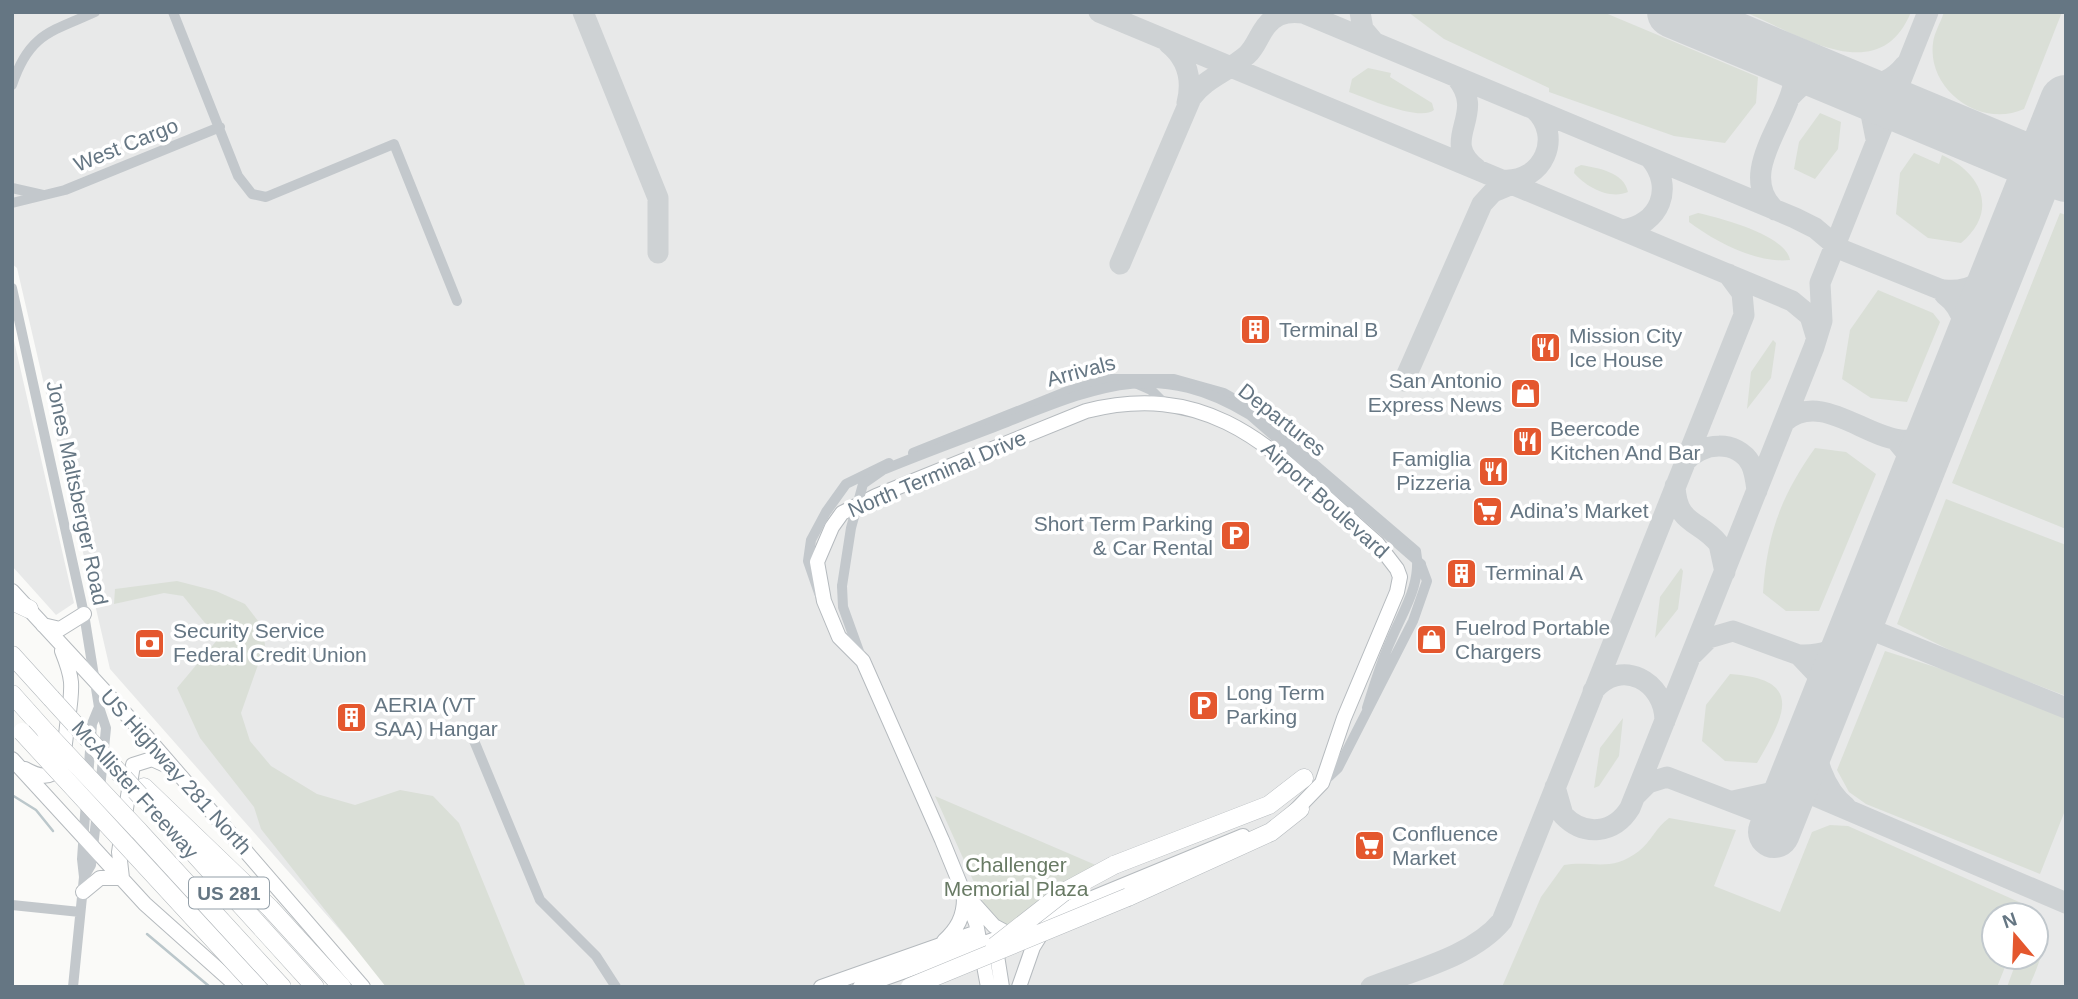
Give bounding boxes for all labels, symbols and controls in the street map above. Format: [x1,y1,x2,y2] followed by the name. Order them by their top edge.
[70,113,181,176] street label: West Cargo
[1239,313,1273,347] building icon: Terminal B
[1279,318,1378,341] place label: Terminal B
[1569,324,1683,371] place label: Mission City Ice House
[1529,331,1563,365] restaurant icon: Mission City Ice House
[1044,350,1118,391] street label: Arrivals
[1368,369,1502,416] place label: San Antonio Express News
[1508,376,1542,410] shop icon: San Antonio Express News
[42,379,113,607] street label: Jones Maltsberger Road
[1234,379,1330,461] street label: Departures
[1550,417,1701,464] place label: Beercode Kitchen And Bar
[1510,424,1544,458] restaurant icon: Beercode Kitchen And Bar
[844,426,1029,521] street label: North Terminal Drive
[1257,437,1393,562] street label: Airport Boulevard
[1392,447,1471,494] place label: Famiglia Pizzeria
[1477,454,1511,488] restaurant icon: Famiglia Pizzeria
[1470,494,1504,528] supermarket icon: Adina’s Market
[1510,499,1649,522] place label: Adina’s Market
[1034,512,1213,559] place label: Short Term Parking & Car Rental
[1219,519,1253,553] parking icon: Short Term Parking & Car Rental
[1445,556,1479,590] building icon: Terminal A
[1485,561,1583,584] place label: Terminal A
[1455,616,1610,663] place label: Fuelrod Portable Chargers
[173,619,367,666] place label: Security Service Federal Credit Union
[1415,623,1449,657] shop icon: Fuelrod Portable Chargers
[133,626,167,660] bank icon: Security Service Federal Credit Union
[1226,681,1325,728] place label: Long Term Parking
[96,685,256,859] street label: US Highway 281 North
[1186,688,1220,722] parking icon: Long Term Parking
[374,693,498,740] place label: AERIA (VT SAA) Hangar
[334,700,368,734] building icon: AERIA (VT SAA) Hangar
[67,716,204,864] street label: McAllister Freeway
[1392,822,1498,869] place label: Confluence Market
[1352,829,1386,863] supermarket icon: Confluence Market
[944,853,1089,900] park label: Challenger Memorial Plaza
[189,878,269,908] road number: US 281
[1980,901,2050,971] north arrow
[2000,908,2020,933] text: N

